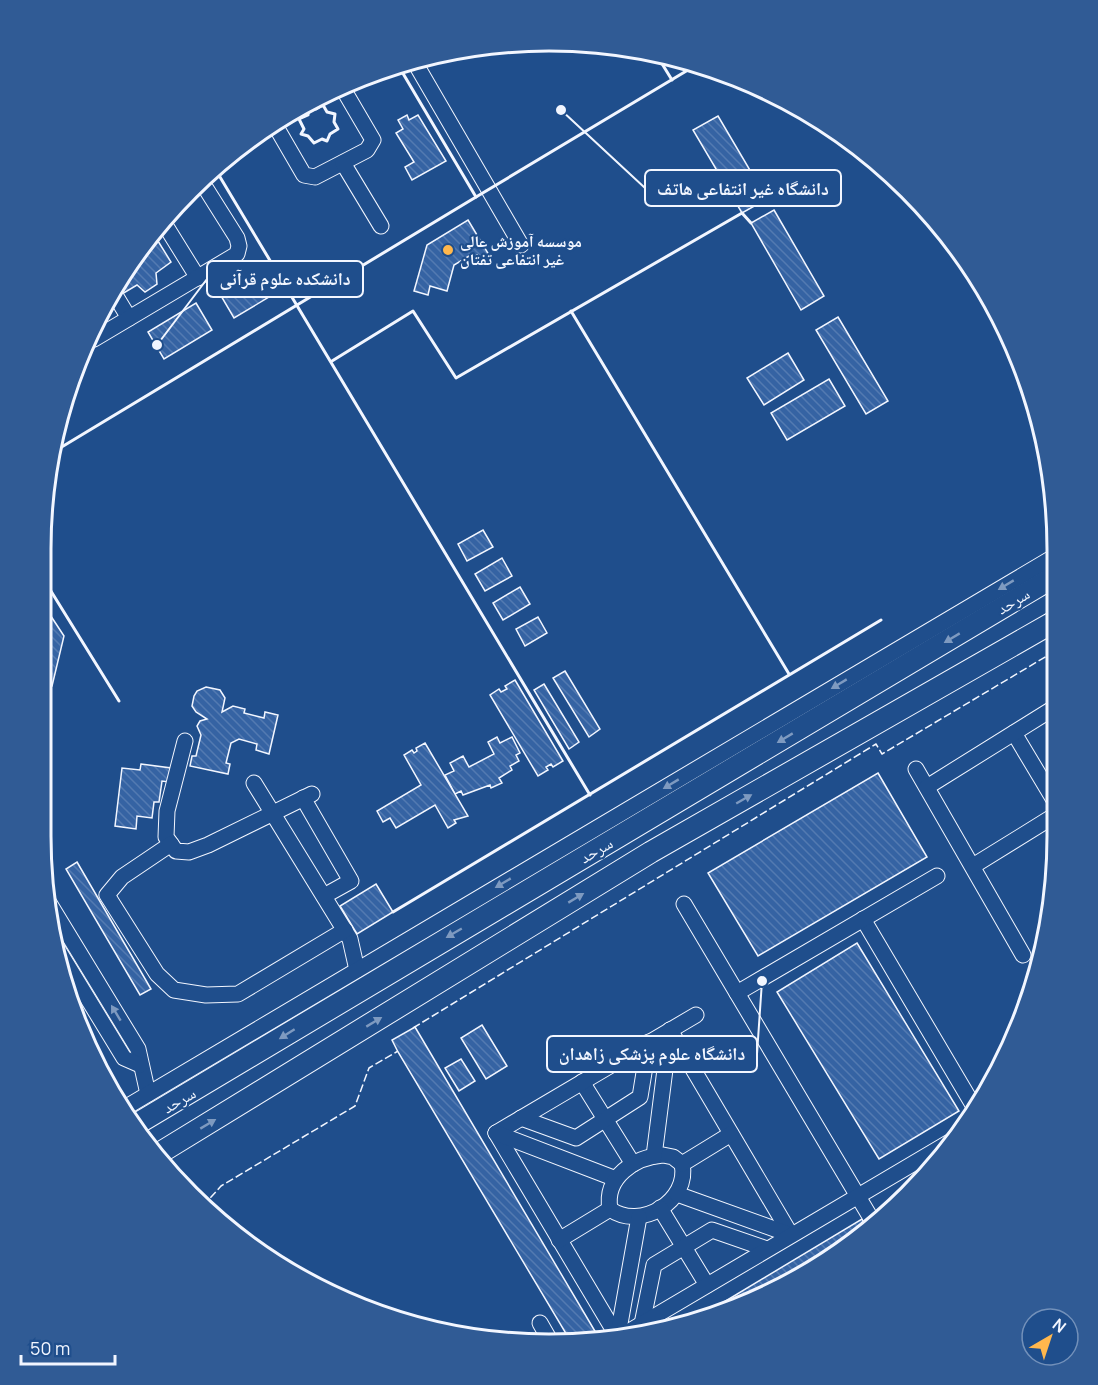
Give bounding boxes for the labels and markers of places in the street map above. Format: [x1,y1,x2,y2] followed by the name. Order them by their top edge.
[645,170,841,206] callout: دانشگاه غیر انتفاعی هاتف
[460,230,582,270] place label: موسسه آموزش عالی غیر انتفاعی تفتان
[441,243,455,257] marker: موسسه آموزش عالی غیر انتفاعی تفتان
[207,261,363,297] callout: دانشکده علوم قرآنی
[547,1036,757,1072] callout: دانشگاه علوم پزشکی زاهدان

